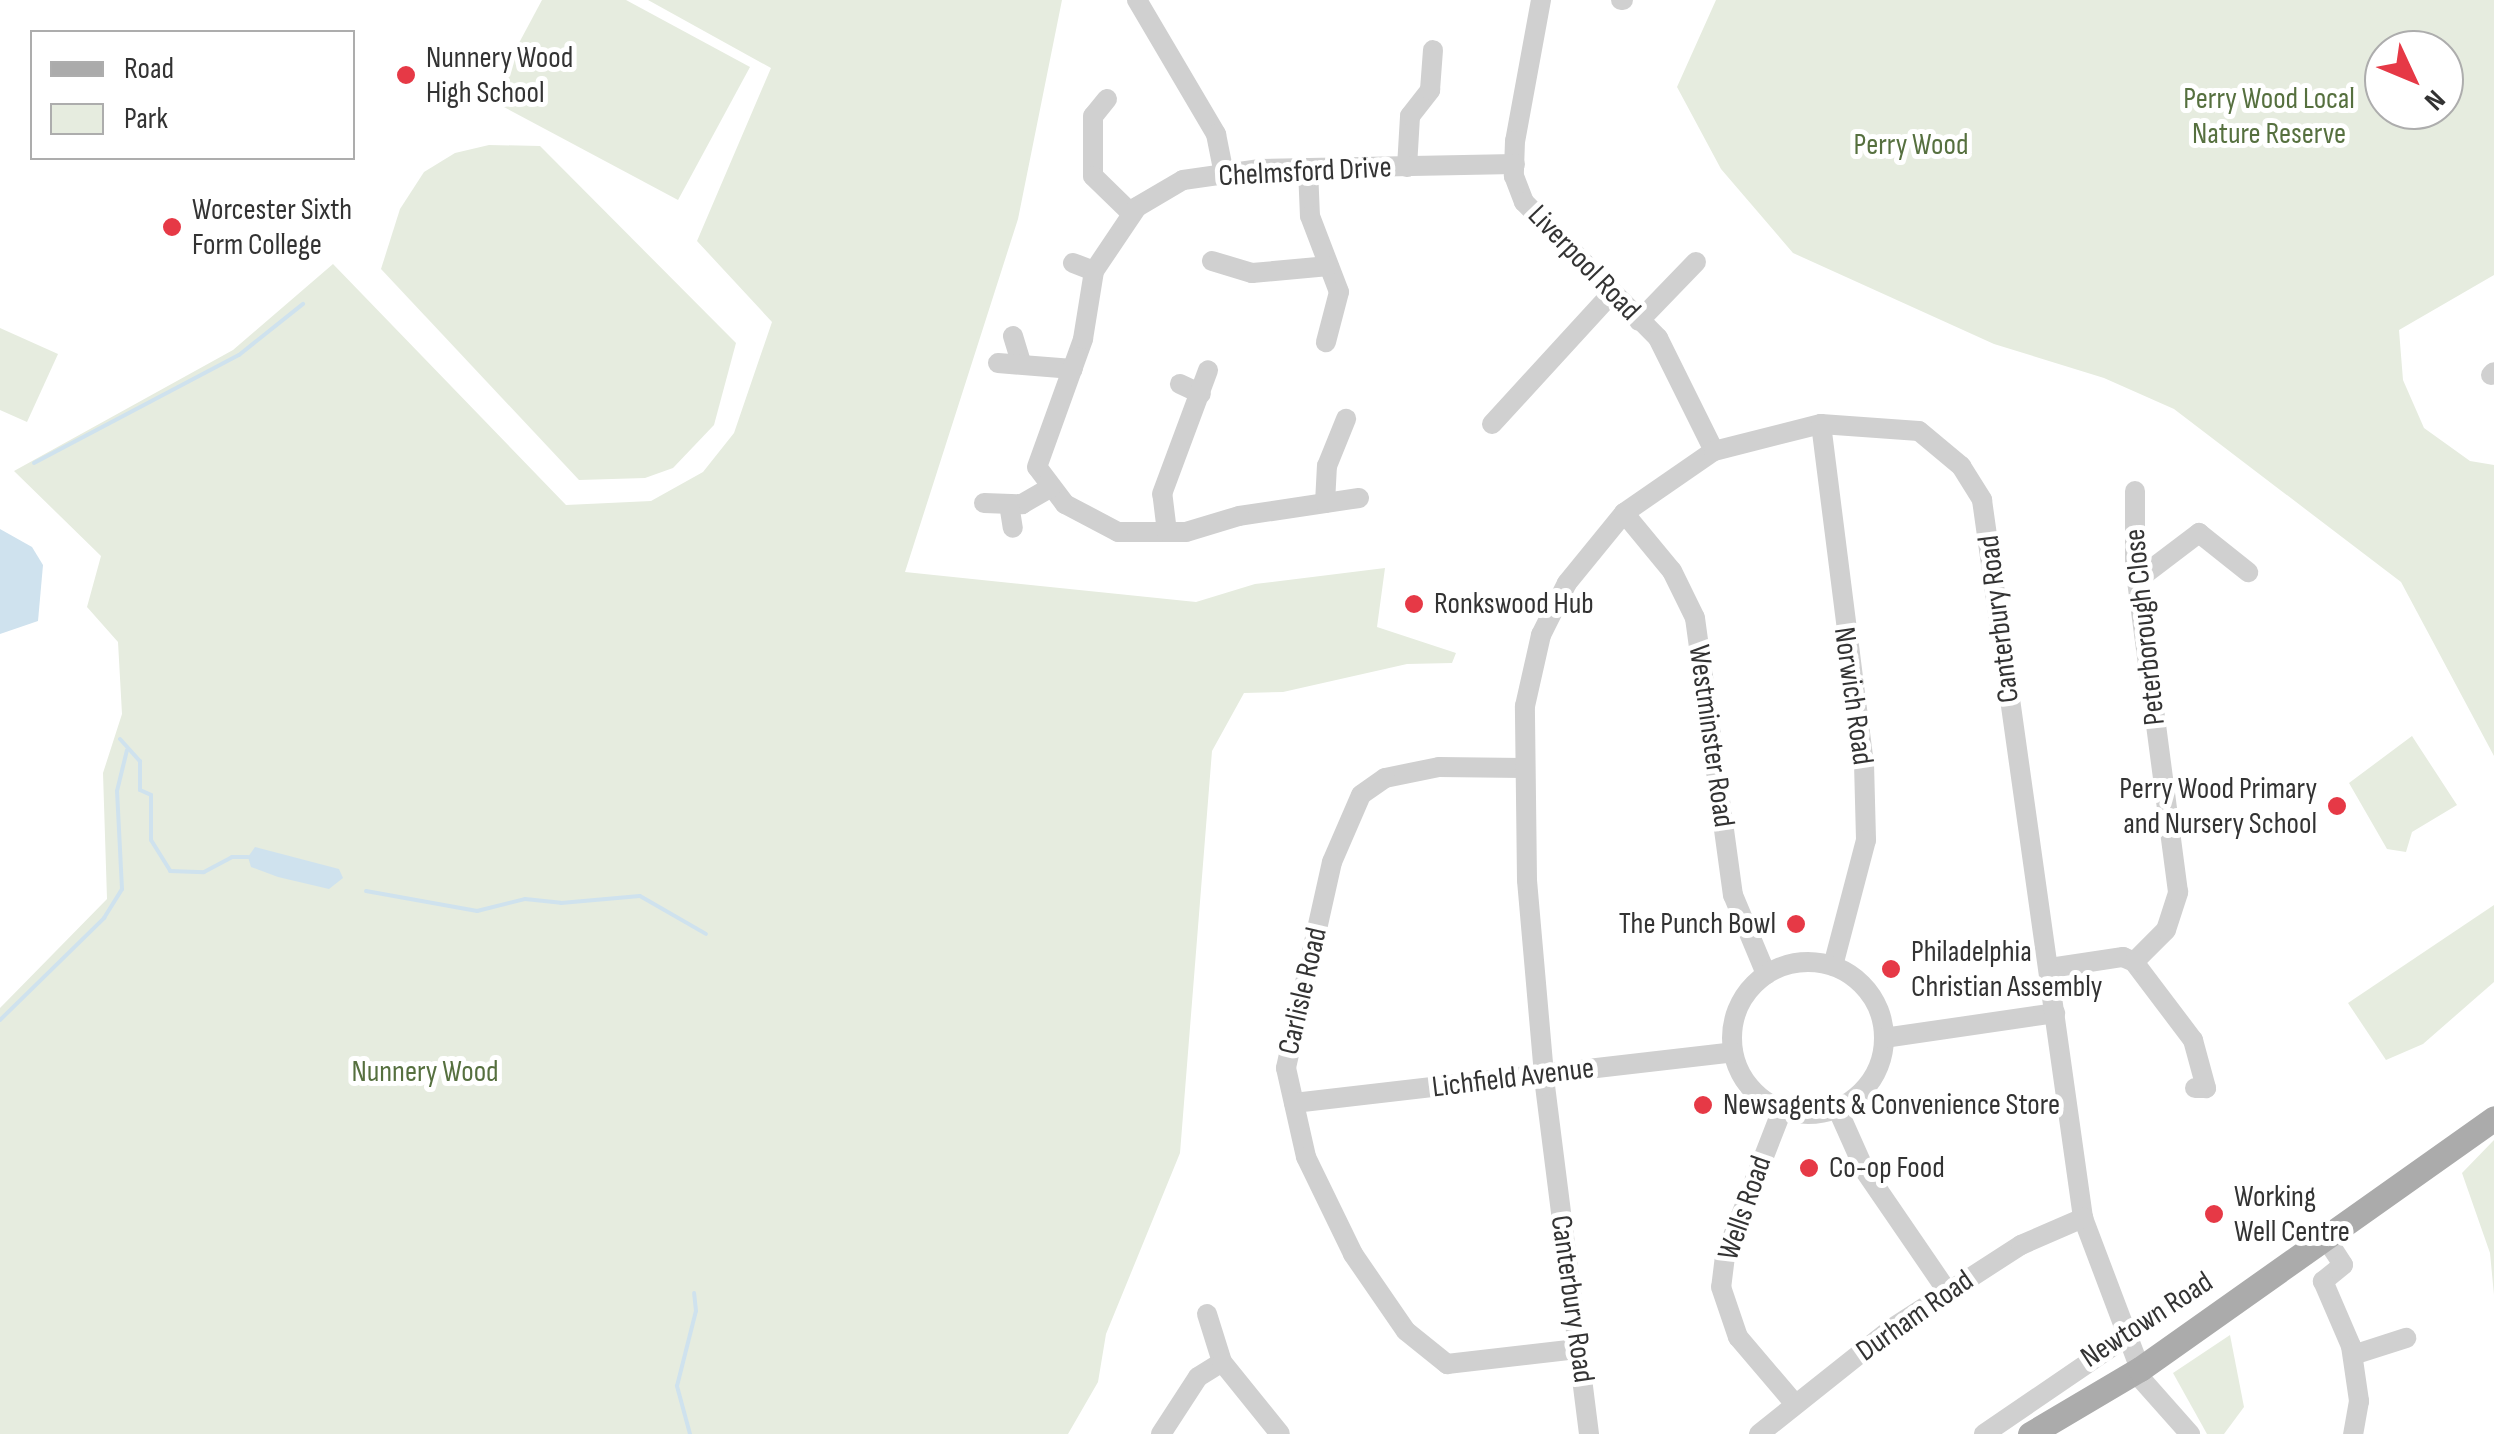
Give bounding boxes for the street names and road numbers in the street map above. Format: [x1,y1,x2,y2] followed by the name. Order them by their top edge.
[1218,149,1392,195] street label: Chelmsford Drive
[1520,198,1648,328] street label: Liverpool Road
[2117,527,2173,727] street label: Peterborough Close
[1971,533,2027,705] street label: Canterbury Road
[1826,625,1880,767] street label: Norwich Road
[1680,642,1742,830] street label: Westminster Road
[1271,924,1335,1058] street label: Carlisle Road
[1430,1050,1596,1106] street label: Lichfield Avenue
[1710,1151,1780,1265] street label: Wells Road
[1542,1213,1602,1385] street label: Canterbury Road
[1850,1263,1980,1369] street label: Durham Road
[2074,1264,2220,1376] street label: Newtown Road

